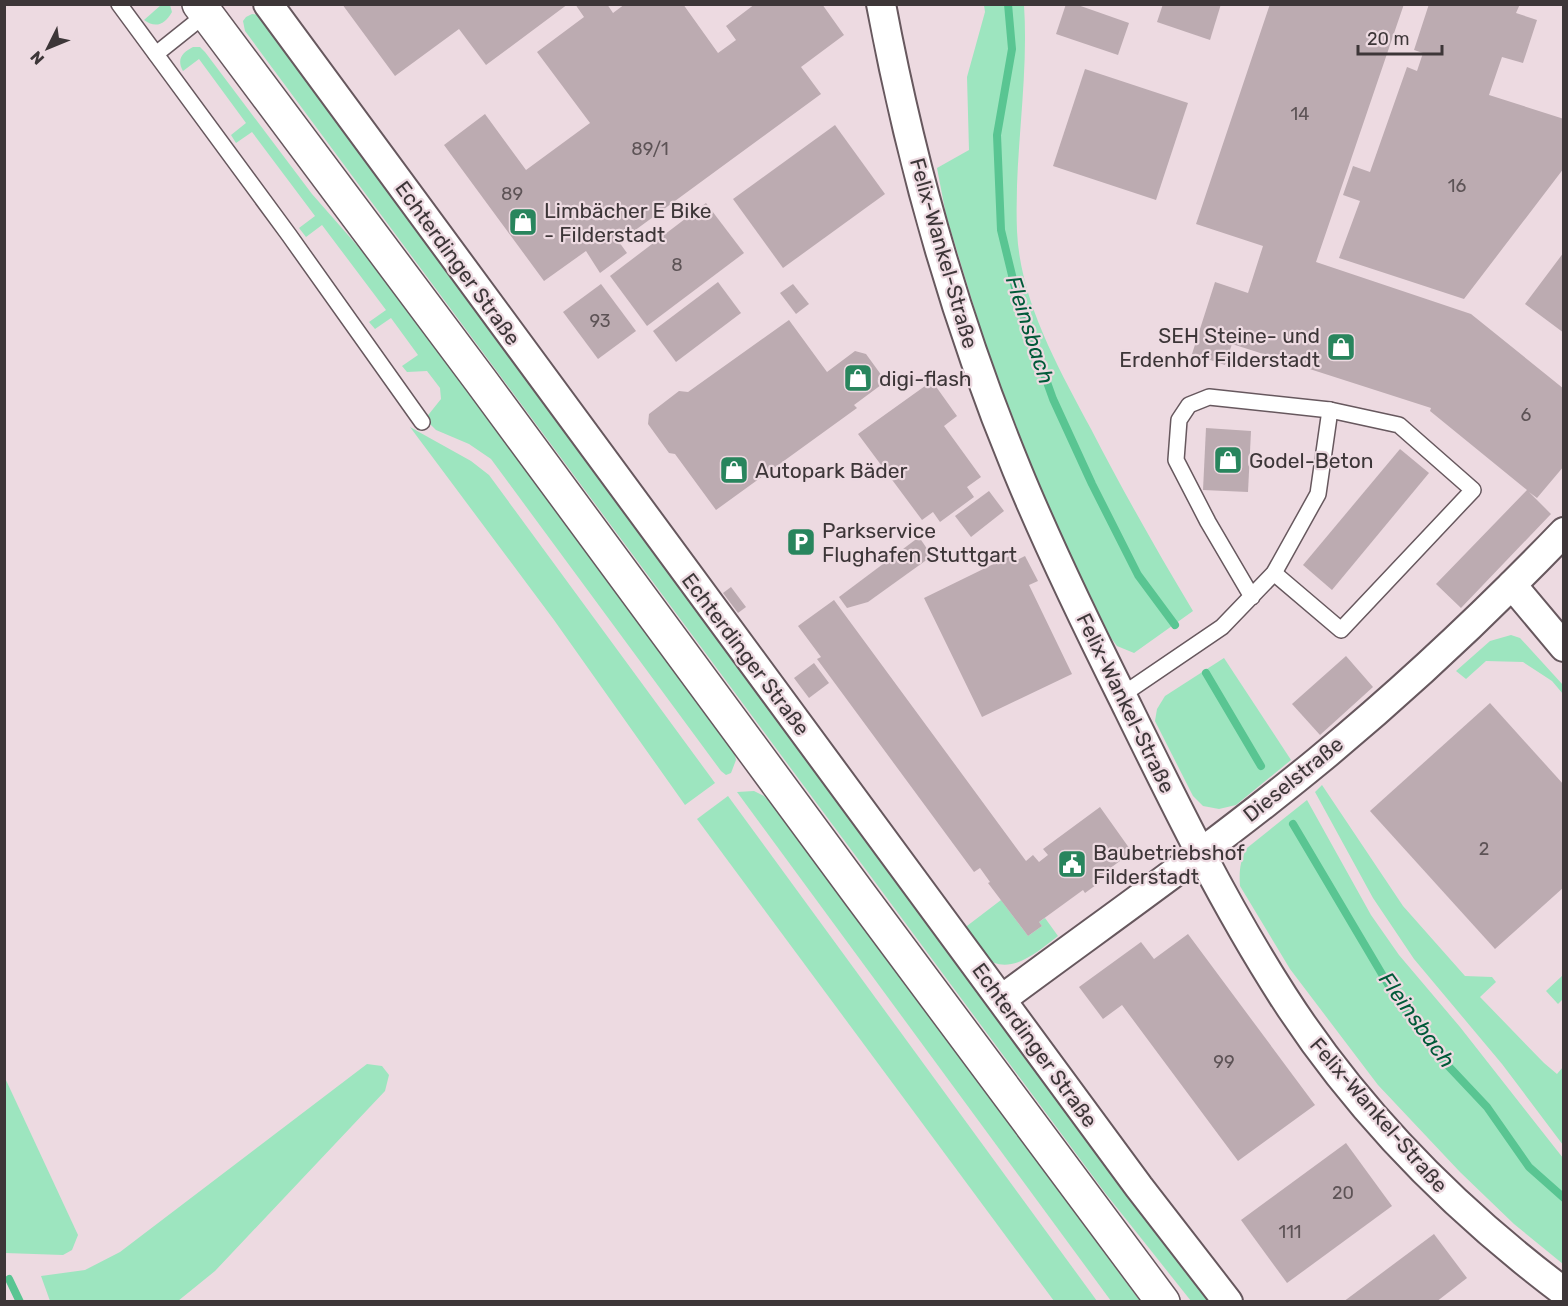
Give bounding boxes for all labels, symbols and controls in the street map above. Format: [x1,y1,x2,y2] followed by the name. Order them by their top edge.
[18,18,78,78] north arrow
[1358,18,1442,56] scale bar
[1367,28,1409,50] text: 20 m
[27,47,48,69] text: N
[1291,103,1309,125] house number: 14
[631,138,669,160] house number: 89/1
[905,155,983,351] street label: Felix-Wankel-Straße
[1448,175,1466,197] house number: 16
[390,176,526,350] street label: Echterdinger Straße
[501,183,523,205] house number: 89
[544,198,712,247] place label: Limbächer E Bike - Filderstadt
[507,206,539,238] shop icon: Limbächer E Bike - Filderstadt
[671,254,683,276] house number: 8
[1000,273,1060,387] water label: Fleinsbach
[589,310,611,332] house number: 93
[1119,323,1320,372] place label: SEH Steine- und Erdenhof Filderstadt
[1325,331,1357,363] shop icon: SEH Steine- und Erdenhof Filderstadt
[842,362,874,394] shop icon: digi-flash
[879,366,972,391] place label: digi-flash
[1521,404,1532,426] house number: 6
[1212,444,1244,476] shop icon: Godel-Beton
[1249,448,1373,473] place label: Godel-Beton
[718,454,750,486] shop icon: Autopark Bäder
[755,458,908,483] place label: Autopark Bäder
[822,518,1017,567] place label: Parkservice Flughafen Stuttgart
[785,526,817,558] parking icon: Parkservice Flughafen Stuttgart
[677,568,815,740] street label: Echterdinger Straße
[1072,609,1180,797] street label: Felix-Wankel-Straße
[1238,731,1348,827] street label: Dieselstraße
[1479,838,1489,860] house number: 2
[1093,840,1244,889] place label: Baubetriebshof Filderstadt
[1056,848,1088,880] public building icon: Baubetriebshof Filderstadt
[967,958,1103,1132] street label: Echterdinger Straße
[1373,967,1461,1073] water label: Fleinsbach
[1305,1032,1453,1198] street label: Felix-Wankel-Straße
[1213,1051,1235,1073] house number: 99
[1332,1182,1354,1204] house number: 20
[1278,1221,1302,1243] house number: 111

